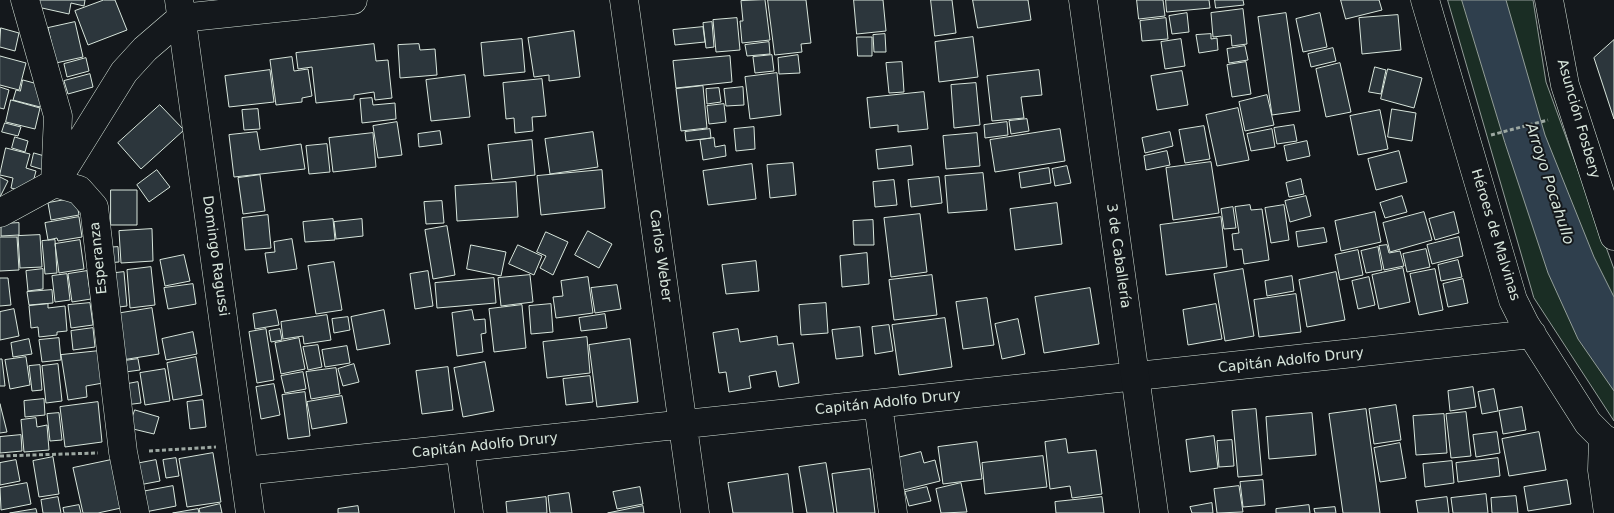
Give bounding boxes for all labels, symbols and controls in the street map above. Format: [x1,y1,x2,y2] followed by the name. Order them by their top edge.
[1553,58,1603,180] street label: Asunción Fosbery
[1521,121,1577,247] water label: Arroyo Pocahullo
[1467,167,1523,303] street label: Héroes de Malvinas
[198,194,232,318] street label: Domingo Ragussi
[1102,202,1134,310] street label: 3 de Caballería
[645,209,675,303] street label: Carlos Weber
[87,221,111,295] street label: Esperanza
[1217,345,1365,377] street label: Capitán Adolfo Drury
[814,387,962,419] street label: Capitán Adolfo Drury
[411,430,559,462] street label: Capitán Adolfo Drury

